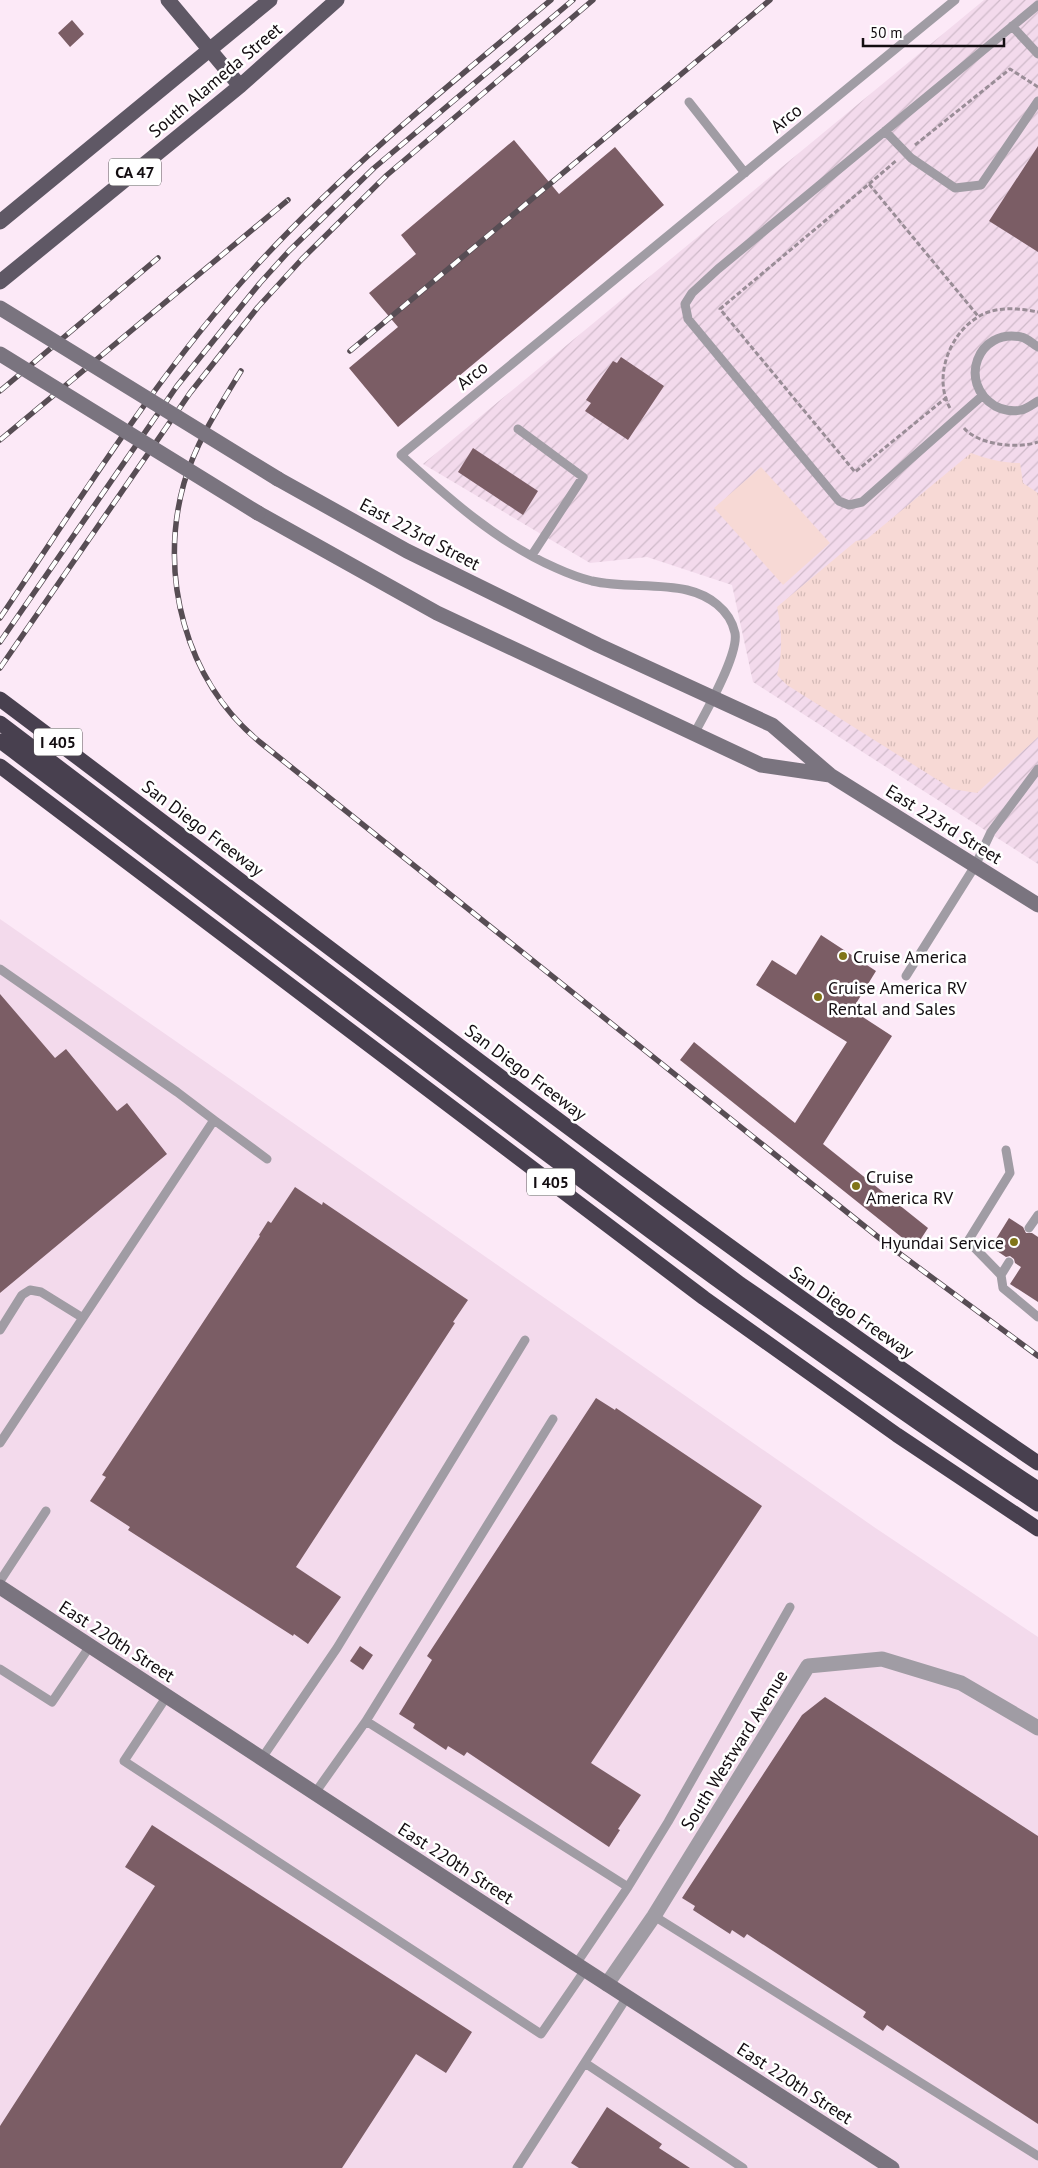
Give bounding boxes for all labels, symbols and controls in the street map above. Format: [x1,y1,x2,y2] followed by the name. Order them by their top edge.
[863,15,1004,47] scale bar
[144,18,286,142] street label: South Alameda Street
[870,23,903,42] text: 50 m
[766,98,806,138] street label: Arco
[109,158,161,186] road number: CA 47
[452,355,492,395] street label: Arco
[356,493,484,575] street label: East 223rd Street
[34,729,82,756] road number: I 405
[138,775,269,882] street label: San Diego Freeway
[881,779,1007,869] street label: East 223rd Street
[853,945,967,968] place label: Cruise America
[837,950,849,962] marker: Cruise America
[828,976,968,1020] place label: Cruise America RV Rental and Sales
[812,991,824,1003] marker: Cruise America RV Rental and Sales
[461,1019,592,1126] street label: San Diego Freeway
[866,1165,954,1209] place label: Cruise America RV
[527,1168,575,1196] road number: I 405
[850,1180,862,1192] marker: Cruise America RV
[881,1231,1004,1254] place label: Hyundai Service
[1008,1236,1020,1248] marker: Hyundai Service
[785,1261,919,1364] street label: San Diego Freeway
[55,1595,179,1687] street label: East 220th Street
[675,1666,793,1834] street label: South Westward Avenue
[394,1817,518,1909] street label: East 220th Street
[733,2037,857,2129] street label: East 220th Street

